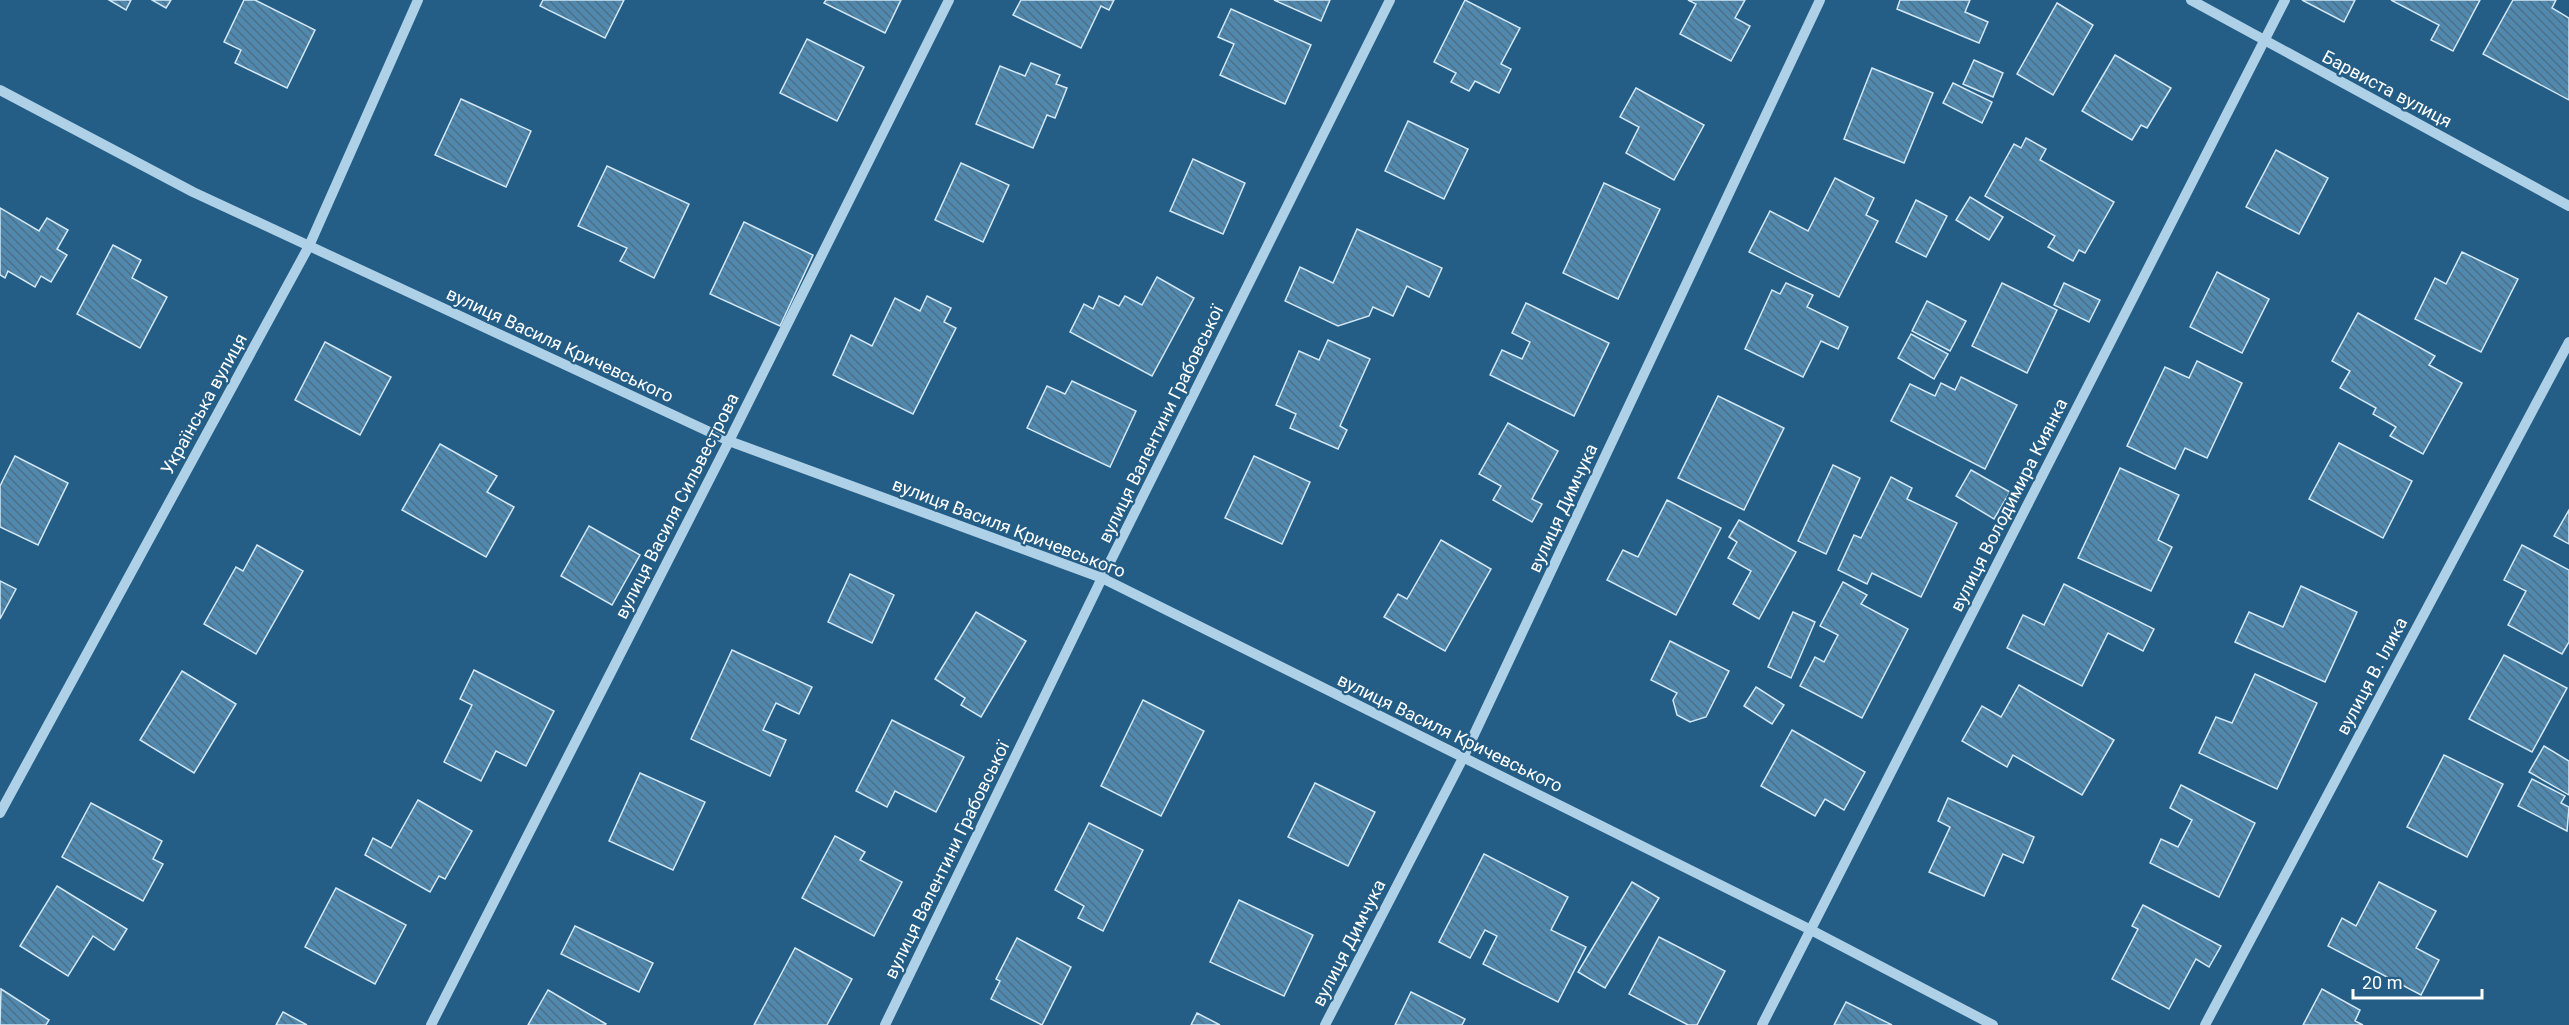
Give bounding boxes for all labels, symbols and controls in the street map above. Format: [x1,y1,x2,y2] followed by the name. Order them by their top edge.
[2319,46,2456,132] street label: Барвиста вулиця
[443,283,677,406] street label: вулиця Василя Кричевського
[1094,300,1228,546] street label: вулиця Валентини Грабовської
[156,330,251,478] street label: Українська вулиця
[610,389,743,622] street label: вулиця Василя Сильвестрова
[1946,395,2072,615] street label: вулиця Володимира Киянка
[1524,440,1602,575] street label: вулиця Димчука
[890,473,1129,582] street label: вулиця Василя Кричевського
[2332,613,2411,738] street label: вулиця В. Ілика
[1334,669,1566,796] street label: вулиця Василя Кричевського
[880,736,1014,982] street label: вулиця Валентини Грабовської
[1308,876,1390,1010] street label: вулиця Димчука
[2353,962,2482,1000] scale bar
[2362,972,2402,993] text: 20 m

